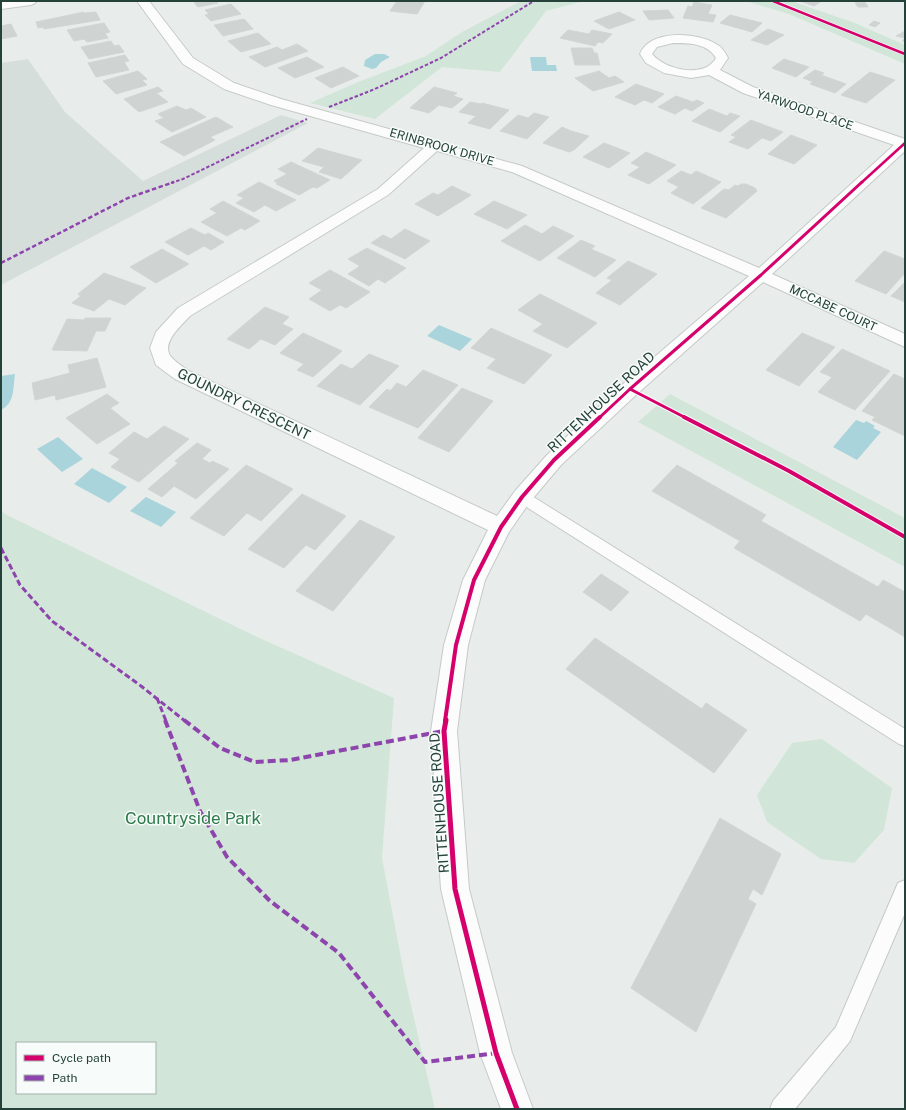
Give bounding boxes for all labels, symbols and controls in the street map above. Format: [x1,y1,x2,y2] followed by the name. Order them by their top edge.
[755,87,855,133] street label: YARWOOD PLACE
[388,125,496,169] street label: ERINBROOK DRIVE
[787,282,879,334] street label: MCCABE COURT
[544,348,658,456] street label: RITTENHOUSE ROAD
[175,365,313,443] street label: GOUNDRY CRESCENT
[426,732,452,874] street label: RITTENHOUSE ROAD
[125,808,261,828] park label: Countryside Park
[16,1042,156,1094] legend
[52,1051,111,1065] text: Cycle path
[52,1071,78,1085] text: Path

